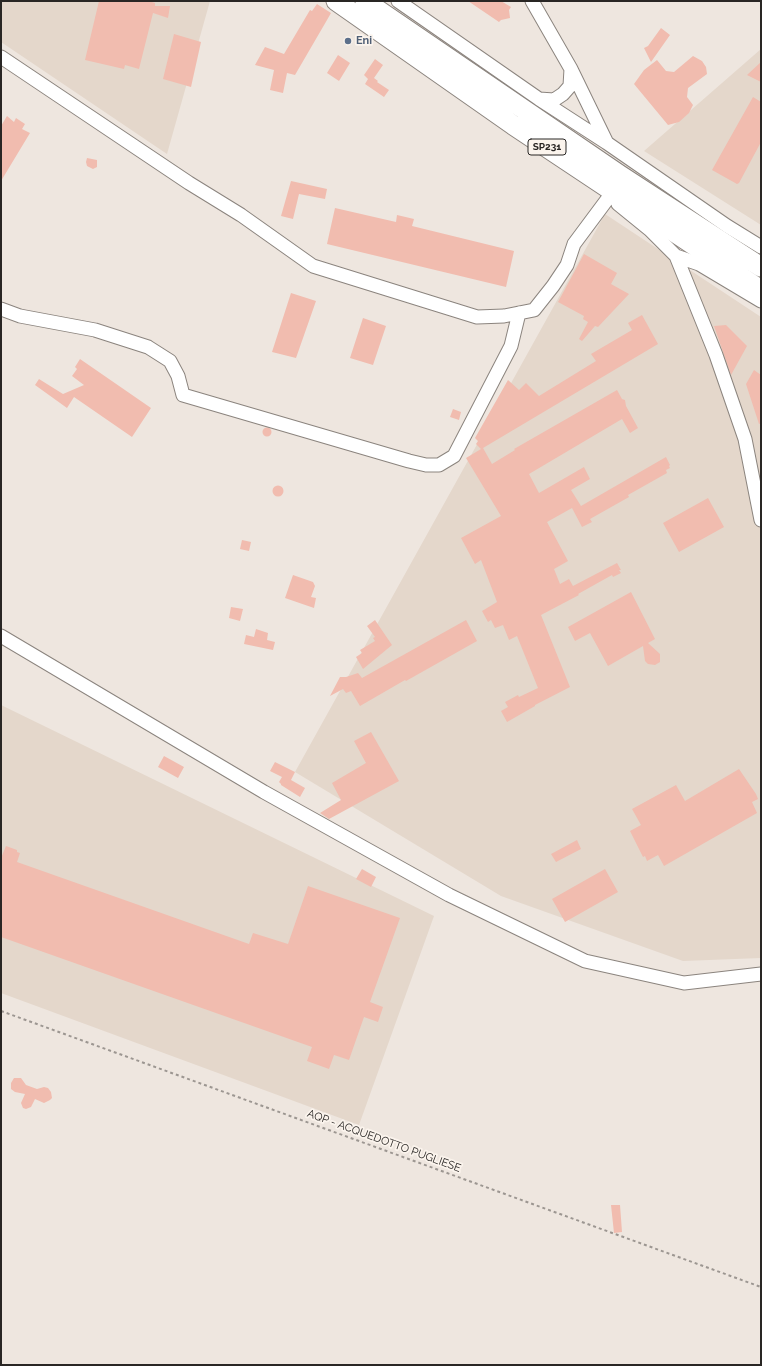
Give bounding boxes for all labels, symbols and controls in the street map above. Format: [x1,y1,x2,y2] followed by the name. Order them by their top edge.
[356,34,372,48] place label: Eni
[343,36,353,46] marker: Eni
[528,139,566,155] road number: SP231
[305,1107,463,1175] street label: AQP - ACQUEDOTTO PUGLIESE

